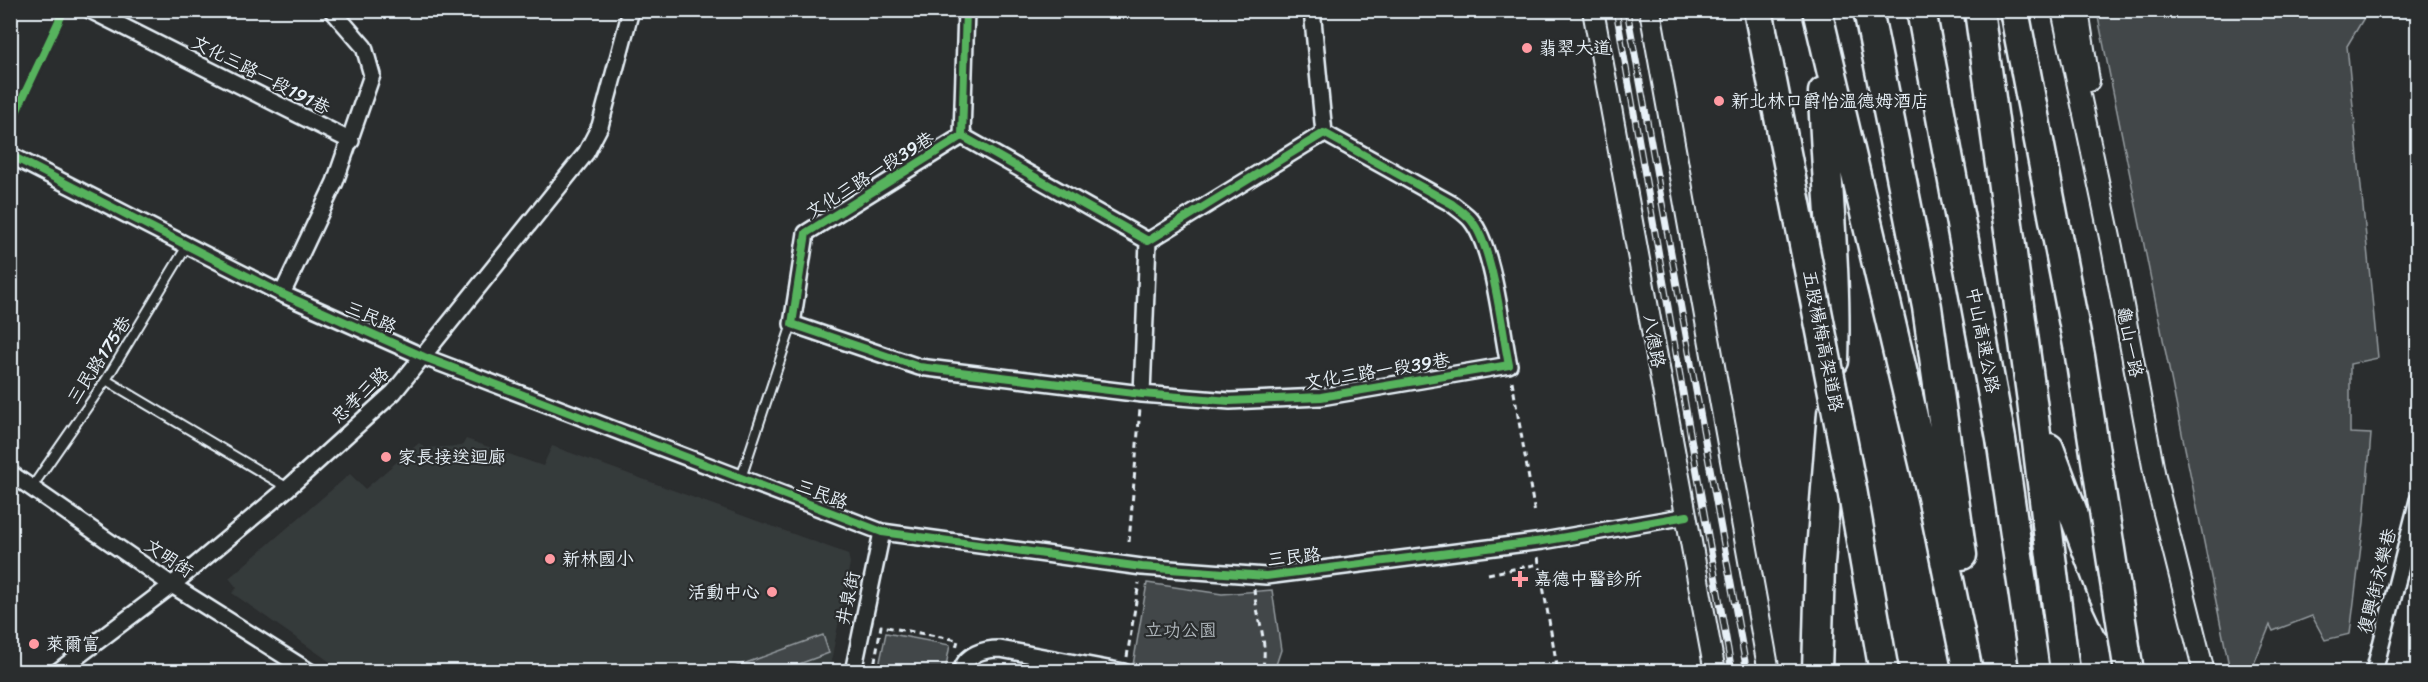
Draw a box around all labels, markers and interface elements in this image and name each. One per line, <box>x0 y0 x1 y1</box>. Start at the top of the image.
street label: 文化三路一段191巷 <box>186 26 336 124</box>
place label: 翡翠大道 <box>1539 32 1611 64</box>
marker: 翡翠大道 <box>1520 41 1534 55</box>
place label: 新北林口爵怡溫德姆酒店 <box>1731 85 1929 117</box>
marker: 新北林口爵怡溫德姆酒店 <box>1712 94 1726 108</box>
street label: 文化三路一段39巷 <box>799 122 941 228</box>
street label: 五股楊梅高架道路 <box>1794 267 1852 415</box>
street label: 中山高速公路 <box>1957 284 2009 396</box>
street label: 三民路 <box>340 291 402 343</box>
street label: 龜山一路 <box>2107 304 2153 380</box>
street label: 三民路175巷 <box>58 309 140 411</box>
street label: 八德路 <box>1634 312 1674 370</box>
street label: 文化三路一段39巷 <box>1302 344 1452 398</box>
street label: 忠孝三路 <box>323 358 397 432</box>
place label: 家長接送迴廊 <box>398 441 506 473</box>
marker: 家長接送迴廊 <box>379 450 393 464</box>
street label: 三民路 <box>791 469 853 519</box>
street label: 復興街永樂巷 <box>2348 525 2406 637</box>
street label: 文明街 <box>138 530 200 586</box>
street label: 三民路 <box>1265 538 1323 576</box>
place label: 新林國小 <box>562 543 634 575</box>
marker: 新林國小 <box>543 552 557 566</box>
place label: 嘉德中醫診所 <box>1534 563 1642 595</box>
street label: 井泉街 <box>827 568 869 628</box>
marker: 嘉德中醫診所 <box>1511 570 1529 588</box>
place label: 活動中心 <box>688 576 760 608</box>
marker: 活動中心 <box>765 585 779 599</box>
park label: 立功公園 <box>1145 614 1217 646</box>
place label: 萊爾富 <box>46 628 100 660</box>
marker: 萊爾富 <box>27 637 41 651</box>

